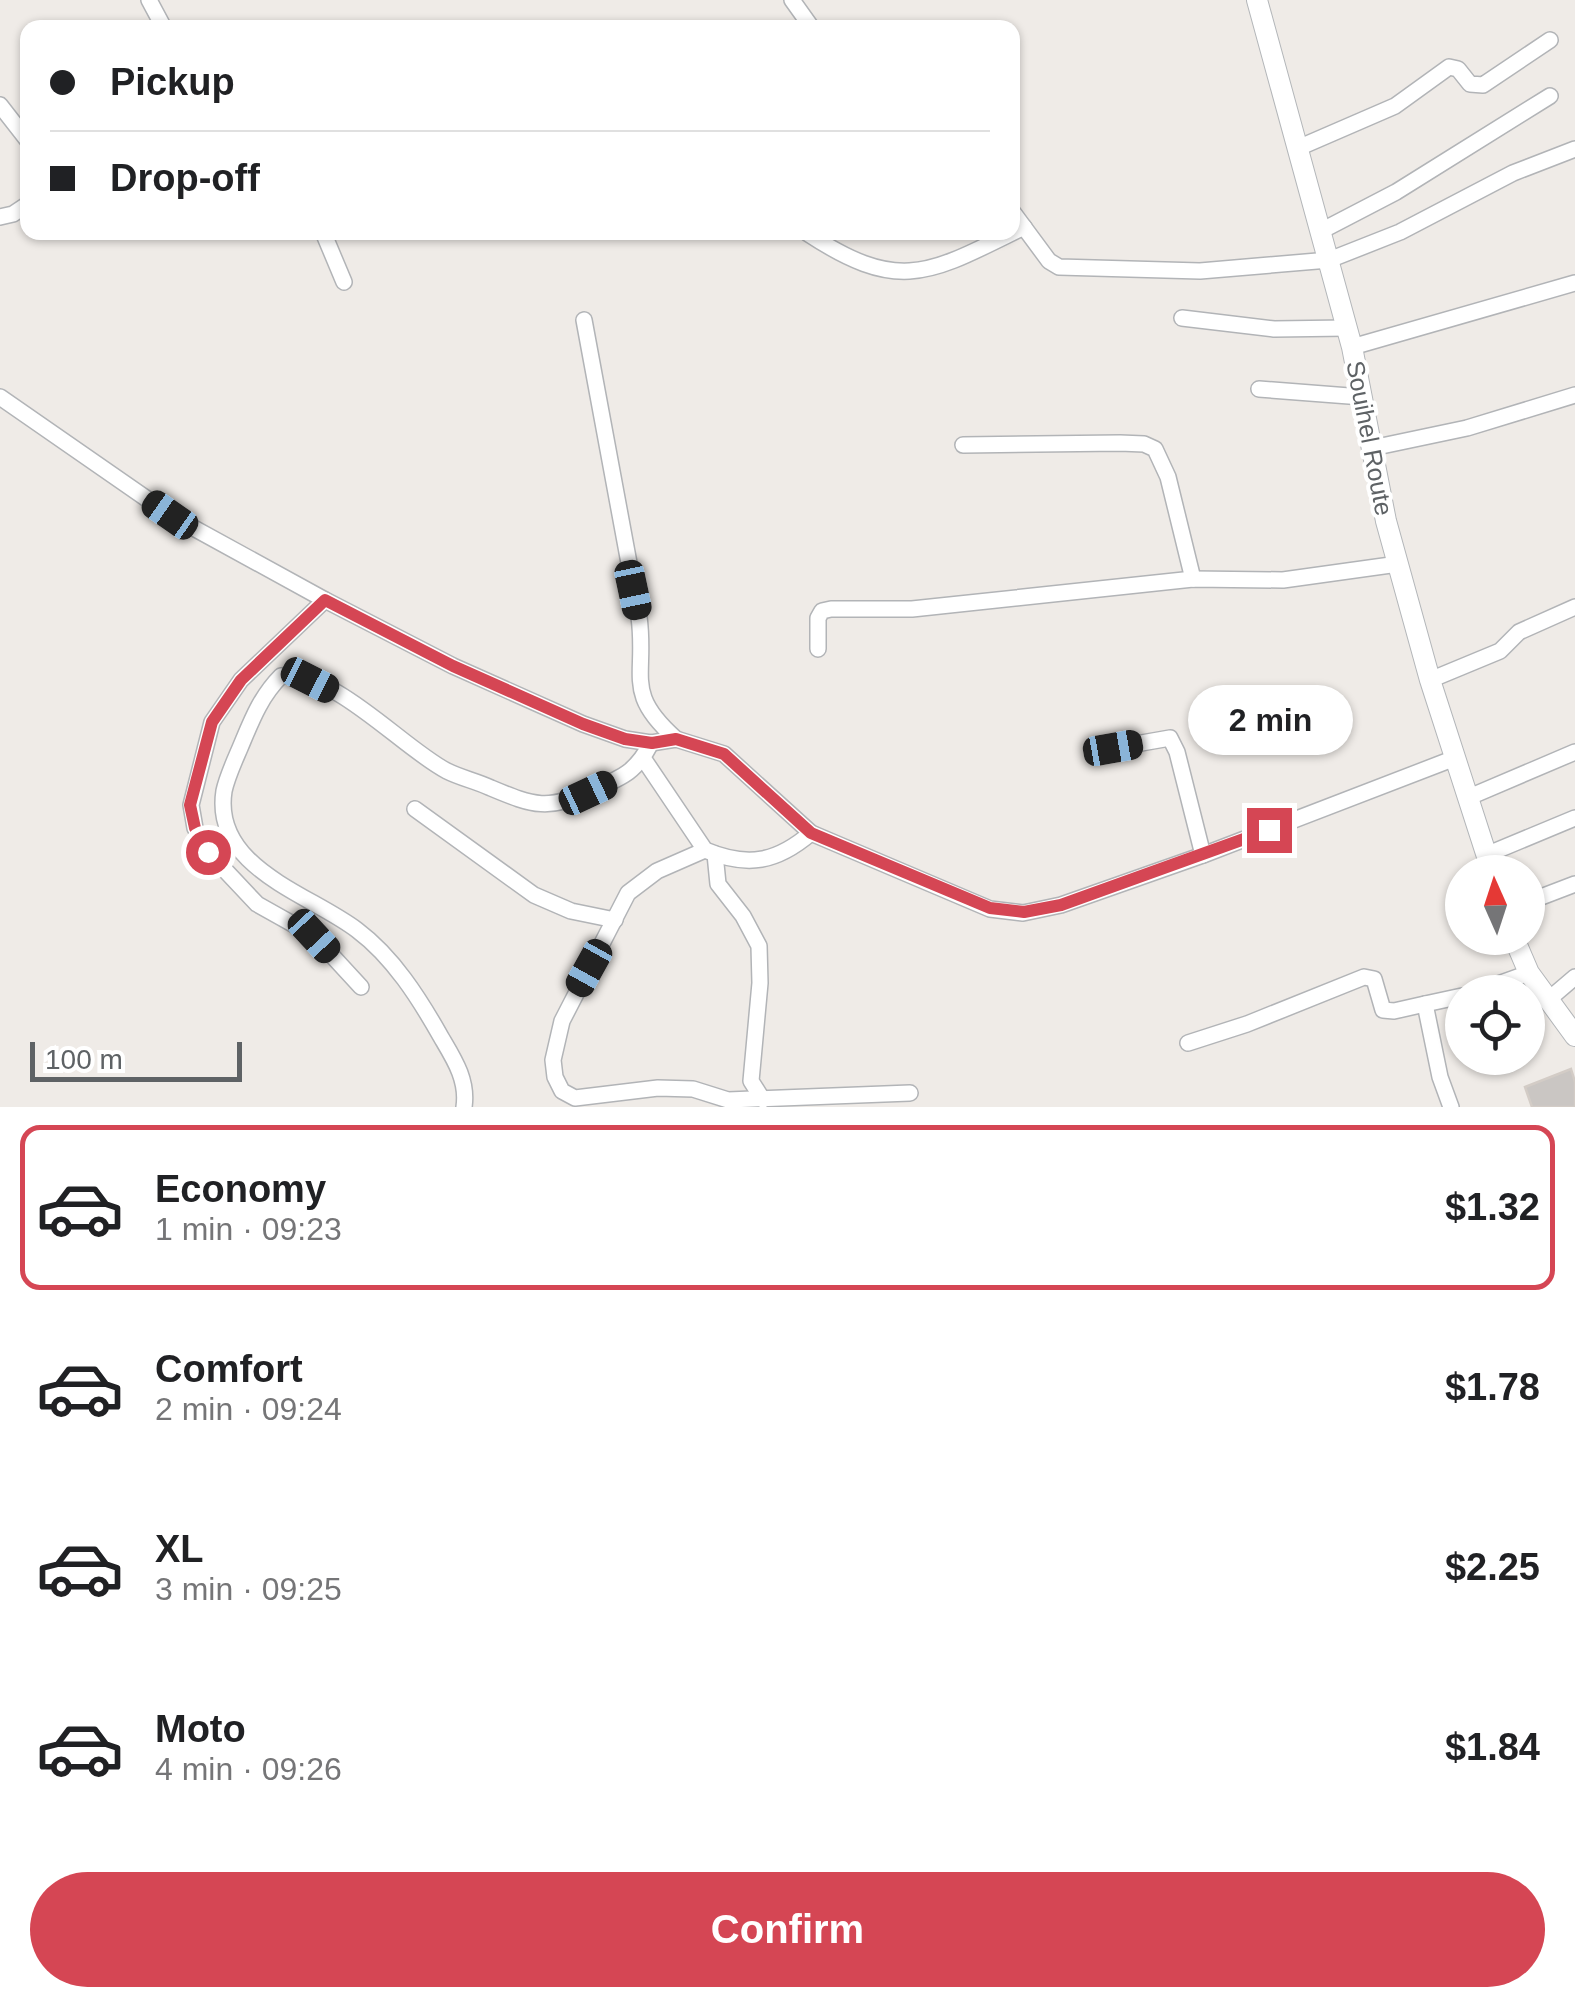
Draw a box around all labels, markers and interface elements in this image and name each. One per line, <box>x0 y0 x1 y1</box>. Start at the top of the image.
text: Pickup <box>110 61 235 103</box>
text: Drop-off <box>110 157 260 199</box>
street label: Souihel Route <box>1341 358 1399 518</box>
car <box>137 486 203 544</box>
car <box>612 558 654 622</box>
car <box>276 653 344 707</box>
callout: 2 min <box>1186 685 1352 755</box>
text: 2 min <box>1229 702 1312 738</box>
car <box>1081 728 1145 768</box>
car <box>554 767 622 819</box>
route end <box>1247 808 1292 853</box>
route start <box>186 830 231 875</box>
north arrow <box>1445 855 1545 955</box>
map controls <box>1445 855 1545 1075</box>
car <box>283 904 345 968</box>
car <box>561 934 617 1002</box>
button: locate <box>1445 975 1545 1075</box>
scale bar <box>30 1037 242 1082</box>
text: 100 m <box>45 1044 123 1075</box>
icon: car <box>35 1163 125 1253</box>
text: Economy <box>155 1168 326 1210</box>
text: $1.32 <box>1445 1186 1540 1228</box>
text: 1 min · 09:23 <box>155 1211 342 1247</box>
icon: car <box>35 1343 125 1433</box>
text: Comfort <box>155 1348 303 1390</box>
text: $1.78 <box>1445 1366 1540 1408</box>
text: 2 min · 09:24 <box>155 1391 342 1427</box>
icon: car <box>35 1523 125 1613</box>
text: XL <box>155 1528 204 1570</box>
text: $2.25 <box>1445 1546 1540 1588</box>
text: 3 min · 09:25 <box>155 1571 342 1607</box>
icon: car <box>35 1703 125 1793</box>
text: Moto <box>155 1708 246 1750</box>
text: $1.84 <box>1445 1726 1540 1768</box>
text: 4 min · 09:26 <box>155 1751 342 1787</box>
button: Confirm <box>30 1872 1545 1987</box>

